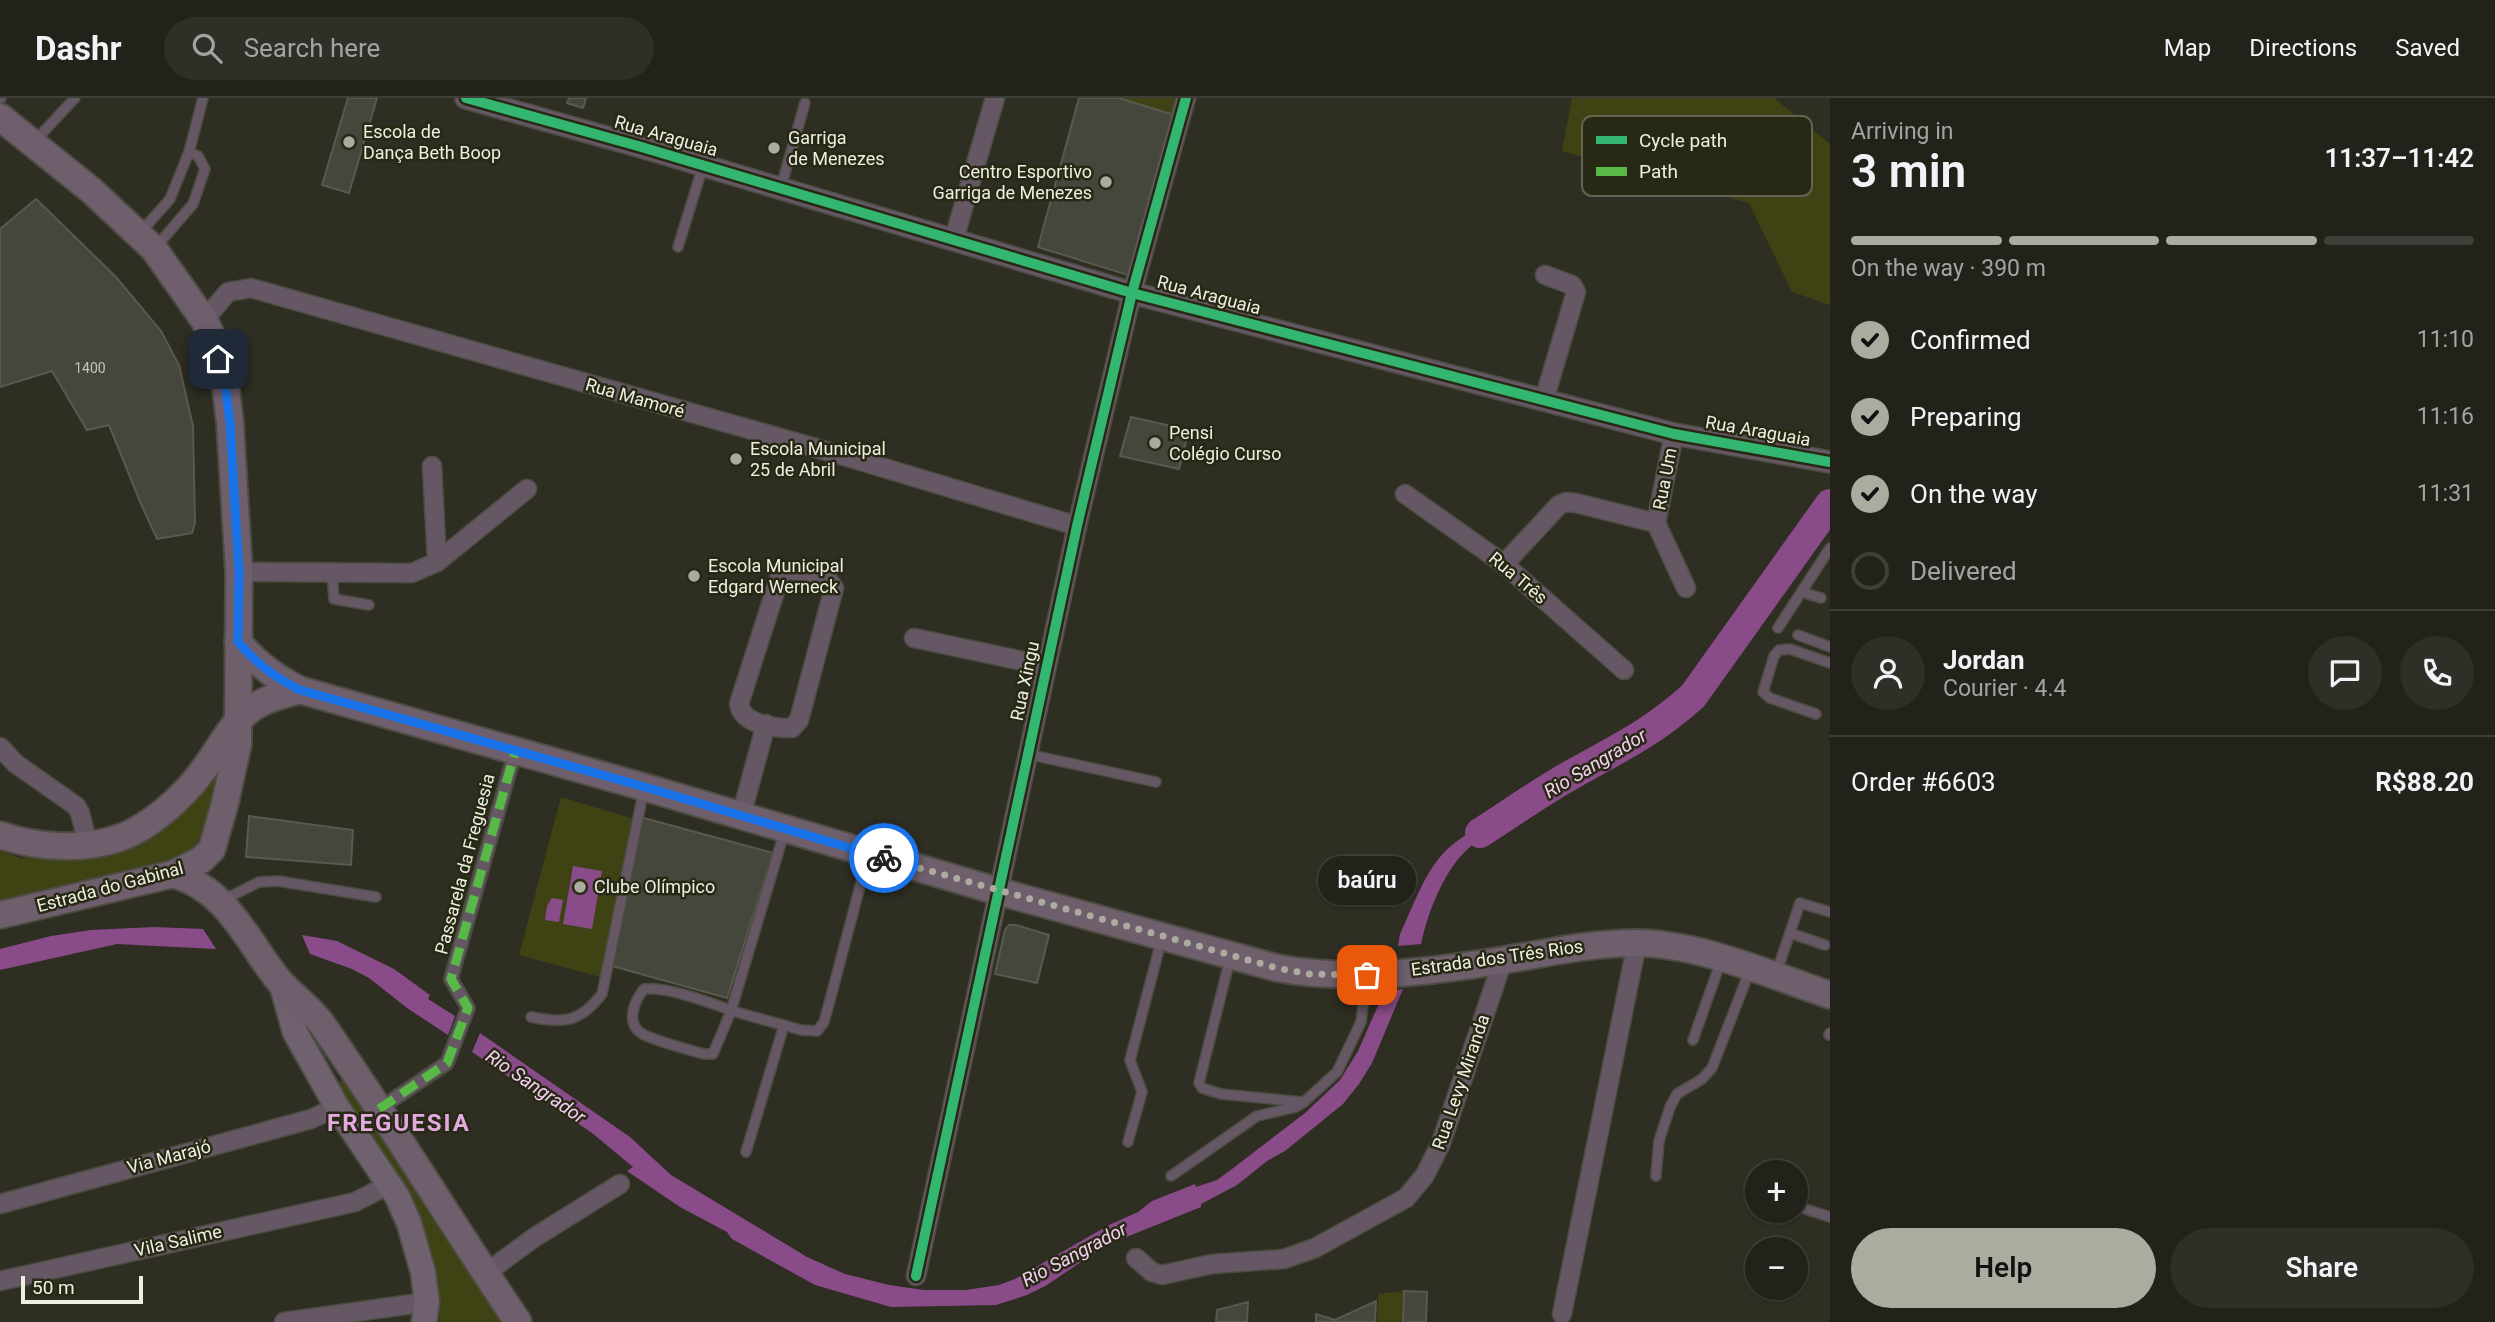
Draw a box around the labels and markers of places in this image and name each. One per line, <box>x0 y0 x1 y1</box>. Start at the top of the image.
place label: Escola de Dança Beth Boop <box>363 121 501 163</box>
place label: Garriga de Menezes <box>788 127 885 169</box>
marker: Escola de Dança Beth Boop <box>341 134 357 150</box>
marker: Garriga de Menezes <box>766 140 782 156</box>
place label: Centro Esportivo Garriga de Menezes <box>932 161 1092 203</box>
marker: Centro Esportivo Garriga de Menezes <box>1098 174 1114 190</box>
pin <box>188 329 248 389</box>
place label: Pensi Colégio Curso <box>1169 422 1281 464</box>
marker: Pensi Colégio Curso <box>1147 435 1163 451</box>
place label: Escola Municipal 25 de Abril <box>750 438 886 480</box>
marker: Escola Municipal 25 de Abril <box>728 451 744 467</box>
place label: Escola Municipal Edgard Werneck <box>708 555 844 597</box>
marker: Escola Municipal Edgard Werneck <box>686 568 702 584</box>
callout: baúru <box>1318 856 1416 905</box>
place label: Clube Olímpico <box>594 876 715 897</box>
marker: Clube Olímpico <box>572 879 588 895</box>
pin <box>1337 945 1397 1005</box>

